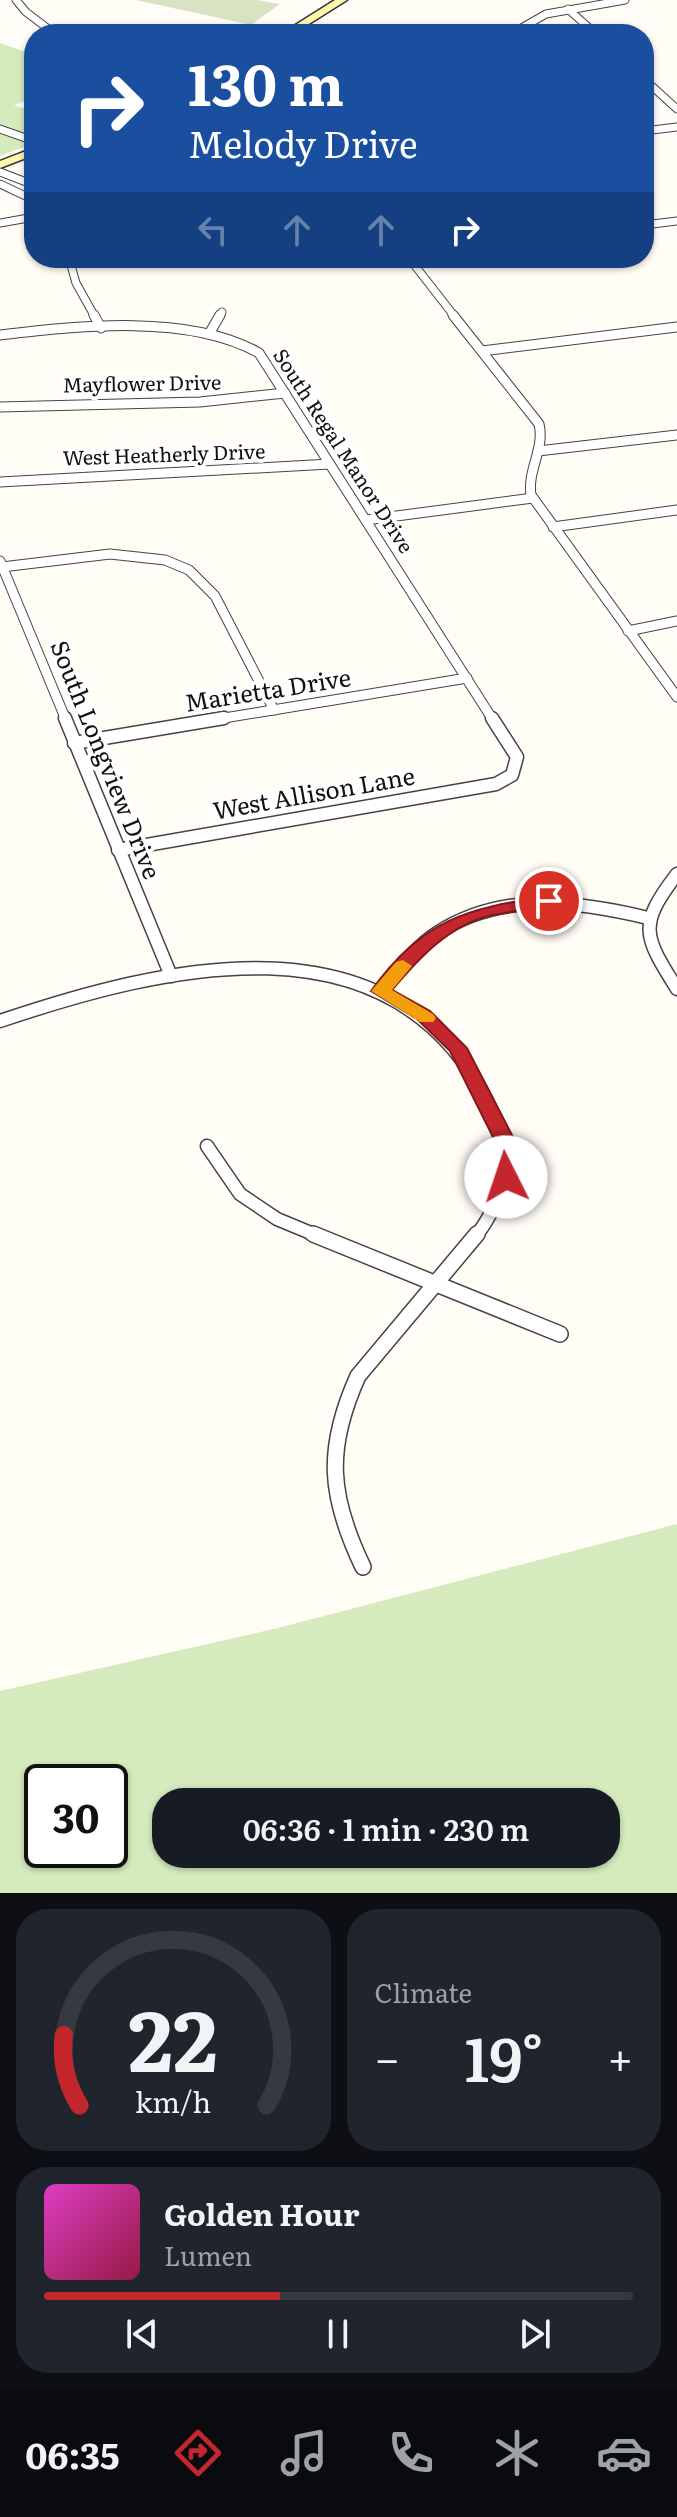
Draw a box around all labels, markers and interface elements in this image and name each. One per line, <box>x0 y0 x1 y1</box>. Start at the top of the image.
text: 130 m <box>188 40 344 123</box>
icon: right <box>56 56 160 160</box>
text: Melody Drive <box>188 116 418 169</box>
icon: left <box>191 208 235 252</box>
icon: ahead <box>275 208 319 252</box>
icon: ahead <box>359 208 403 252</box>
icon: right <box>443 208 487 252</box>
street label: South Regal Manor Drive <box>267 342 422 558</box>
street label: Mayflower Drive <box>62 366 221 398</box>
street label: West Heatherly Drive <box>62 434 266 472</box>
street label: South Longview Drive <box>43 635 171 884</box>
street label: Marietta Drive <box>182 658 353 719</box>
street label: West Allison Lane <box>210 757 417 827</box>
pin <box>515 867 583 935</box>
icon: arrive <box>527 879 571 923</box>
position arrow <box>464 1135 548 1219</box>
speed limit sign: 30 <box>24 1764 128 1868</box>
text: 06:36 · 1 min · 230 m <box>243 1806 529 1850</box>
text: Climate <box>375 1972 472 2011</box>
text: 22 <box>129 1974 218 2098</box>
text: 19° <box>465 2011 543 2100</box>
text: − <box>375 2023 400 2089</box>
text: + <box>607 2023 633 2089</box>
text: km/h <box>135 2079 211 2122</box>
text: Golden Hour <box>164 2191 359 2235</box>
text: Lumen <box>164 2235 252 2274</box>
icon: previous <box>120 2312 164 2356</box>
icon: pause <box>316 2312 360 2356</box>
icon: next <box>513 2312 557 2356</box>
icon: directions <box>170 2425 226 2481</box>
icon: music <box>276 2425 332 2481</box>
icon: phone <box>383 2425 439 2481</box>
icon: climate <box>489 2425 545 2481</box>
icon: car <box>596 2425 652 2481</box>
text: 06:35 <box>25 2427 120 2480</box>

